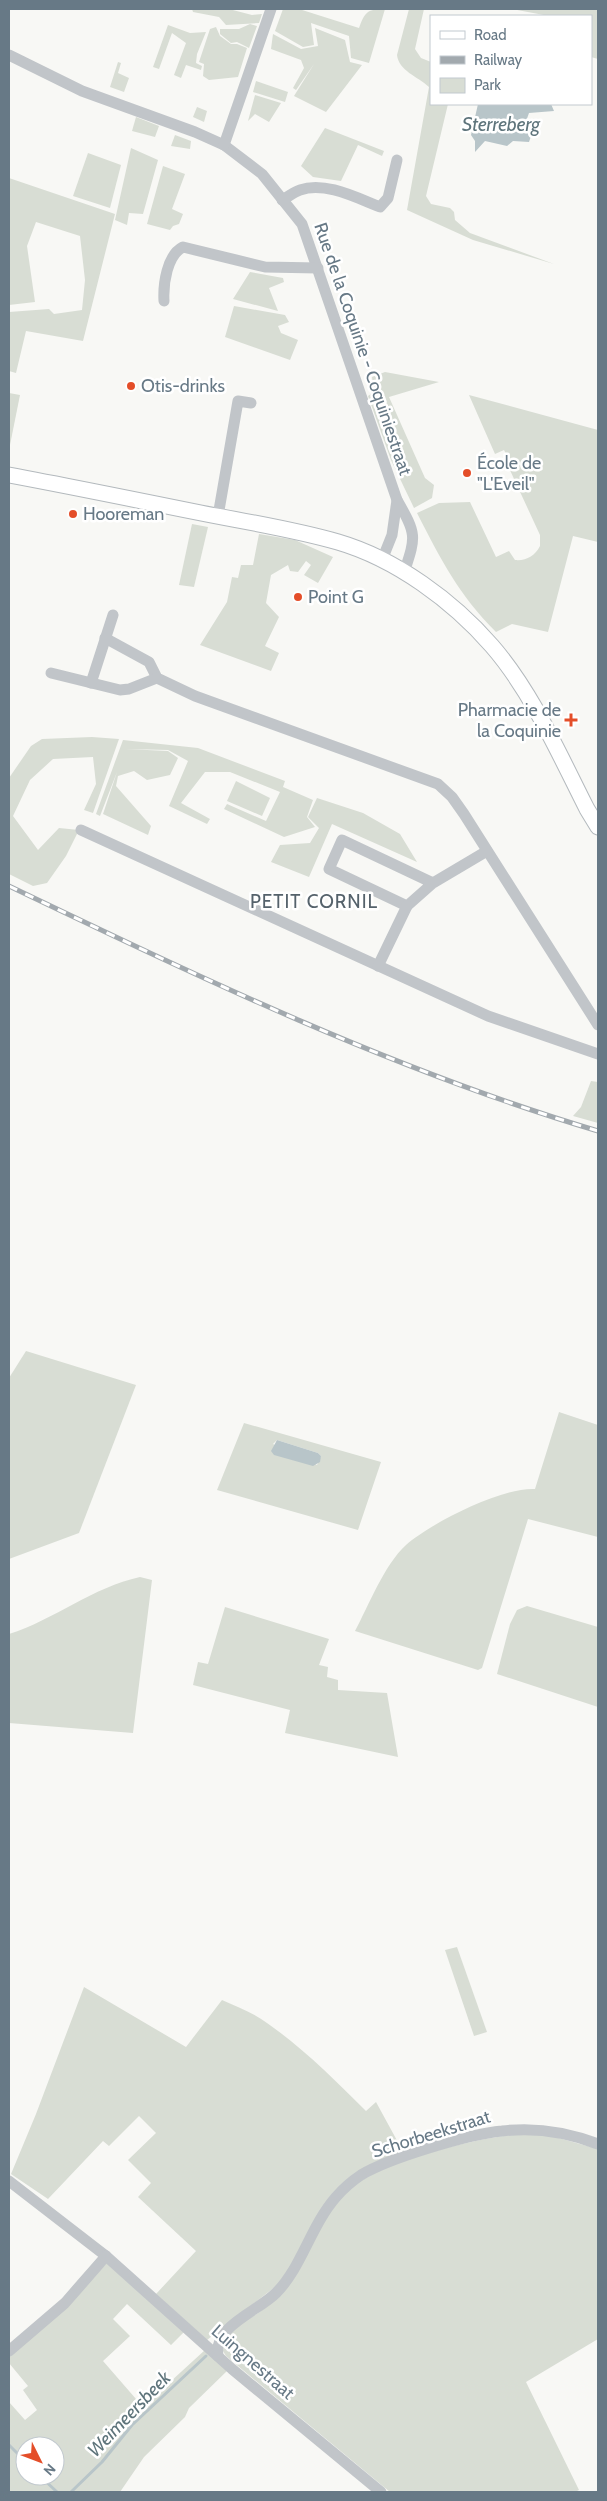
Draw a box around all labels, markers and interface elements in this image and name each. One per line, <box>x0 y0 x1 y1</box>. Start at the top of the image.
legend <box>430 15 592 105</box>
text: Road <box>474 26 507 44</box>
text: Railway <box>474 51 523 69</box>
text: Park <box>474 76 501 94</box>
water label: Sterreberg <box>462 113 541 136</box>
street label: Rue de la Coquinie - Coquiniestraat <box>309 220 417 478</box>
place label: Otis-drinks <box>141 375 225 397</box>
marker: Otis-drinks <box>125 380 137 392</box>
place label: École de "L'Eveil" <box>477 452 541 495</box>
marker: École de "L'Eveil" <box>461 467 473 479</box>
place label: Hooreman <box>83 503 164 525</box>
marker: Hooreman <box>67 508 79 520</box>
place label: Point G <box>308 586 364 608</box>
marker: Point G <box>292 591 304 603</box>
place label: Pharmacie de la Coquinie <box>458 699 561 742</box>
marker: Pharmacie de la Coquinie <box>565 714 577 726</box>
district label: PETIT CORNIL <box>250 890 378 913</box>
street label: Schorbeekstraat <box>369 2106 493 2162</box>
street label: Luingnestraat <box>207 2320 299 2404</box>
water label: Weimeersbeek <box>82 2366 176 2462</box>
north arrow <box>15 2436 65 2486</box>
text: N <box>40 2460 60 2479</box>

